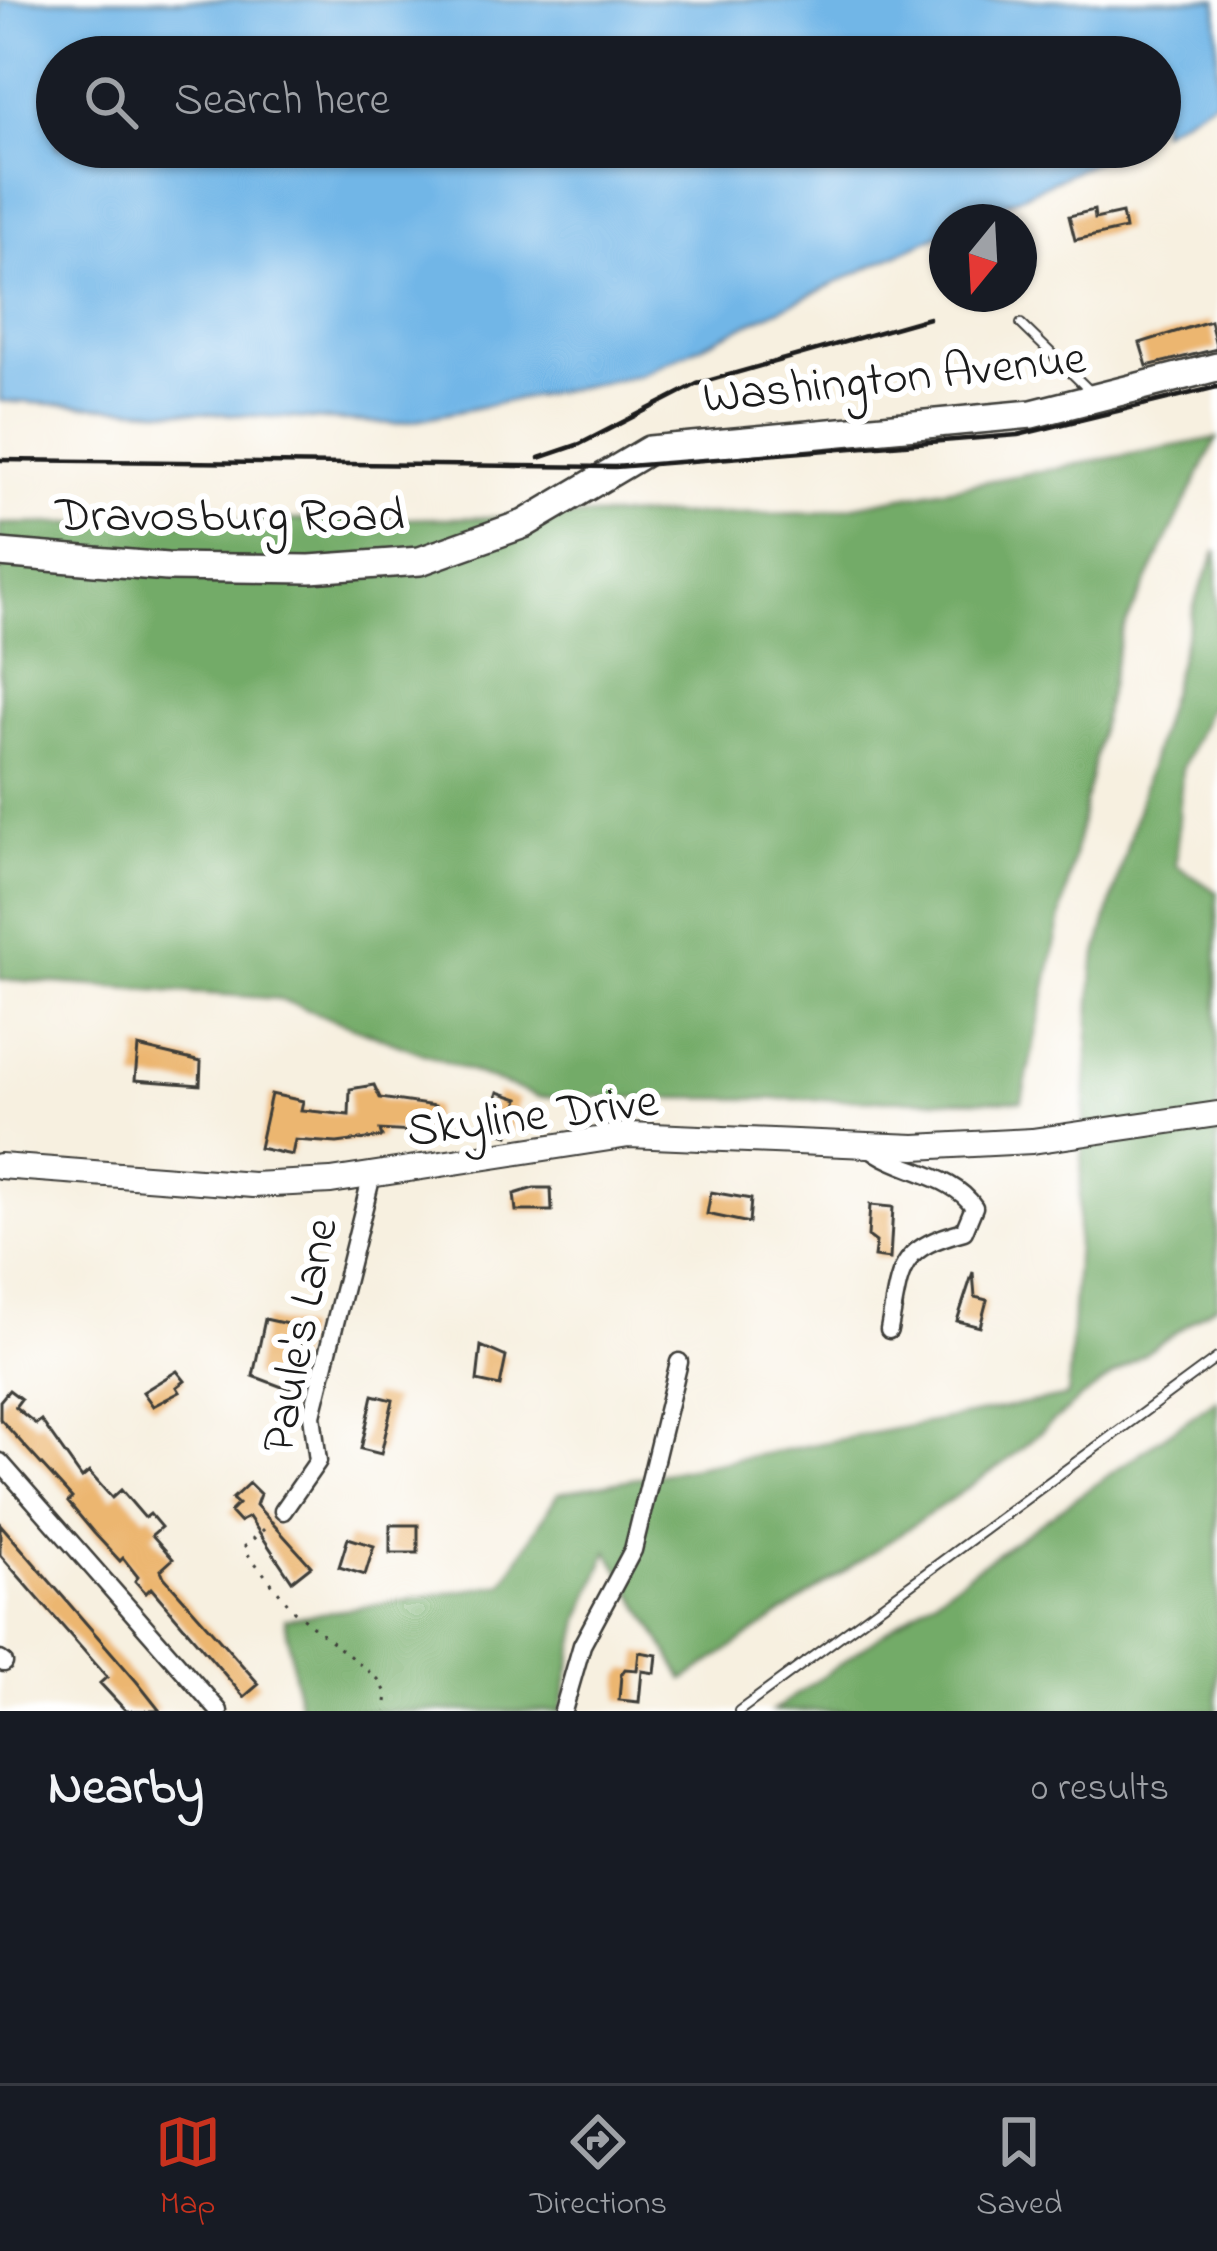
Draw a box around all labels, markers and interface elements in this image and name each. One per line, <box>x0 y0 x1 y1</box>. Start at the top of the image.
search box <box>36 36 1181 168</box>
icon: search <box>78 69 144 135</box>
text: Search here <box>174 69 390 135</box>
north arrow <box>929 204 1037 312</box>
street label: Washington Avenue <box>700 325 1090 436</box>
street label: Dravosburg Road <box>54 483 405 554</box>
street label: Skyline Drive <box>403 1068 663 1168</box>
street label: Paule's Lane <box>245 1212 359 1459</box>
text: Nearby <box>48 1752 204 1827</box>
text: 0 results <box>1031 1761 1169 1818</box>
tab: Map <box>155 2109 221 2229</box>
tab: Directions <box>530 2109 667 2229</box>
tab: Saved <box>976 2109 1062 2229</box>

